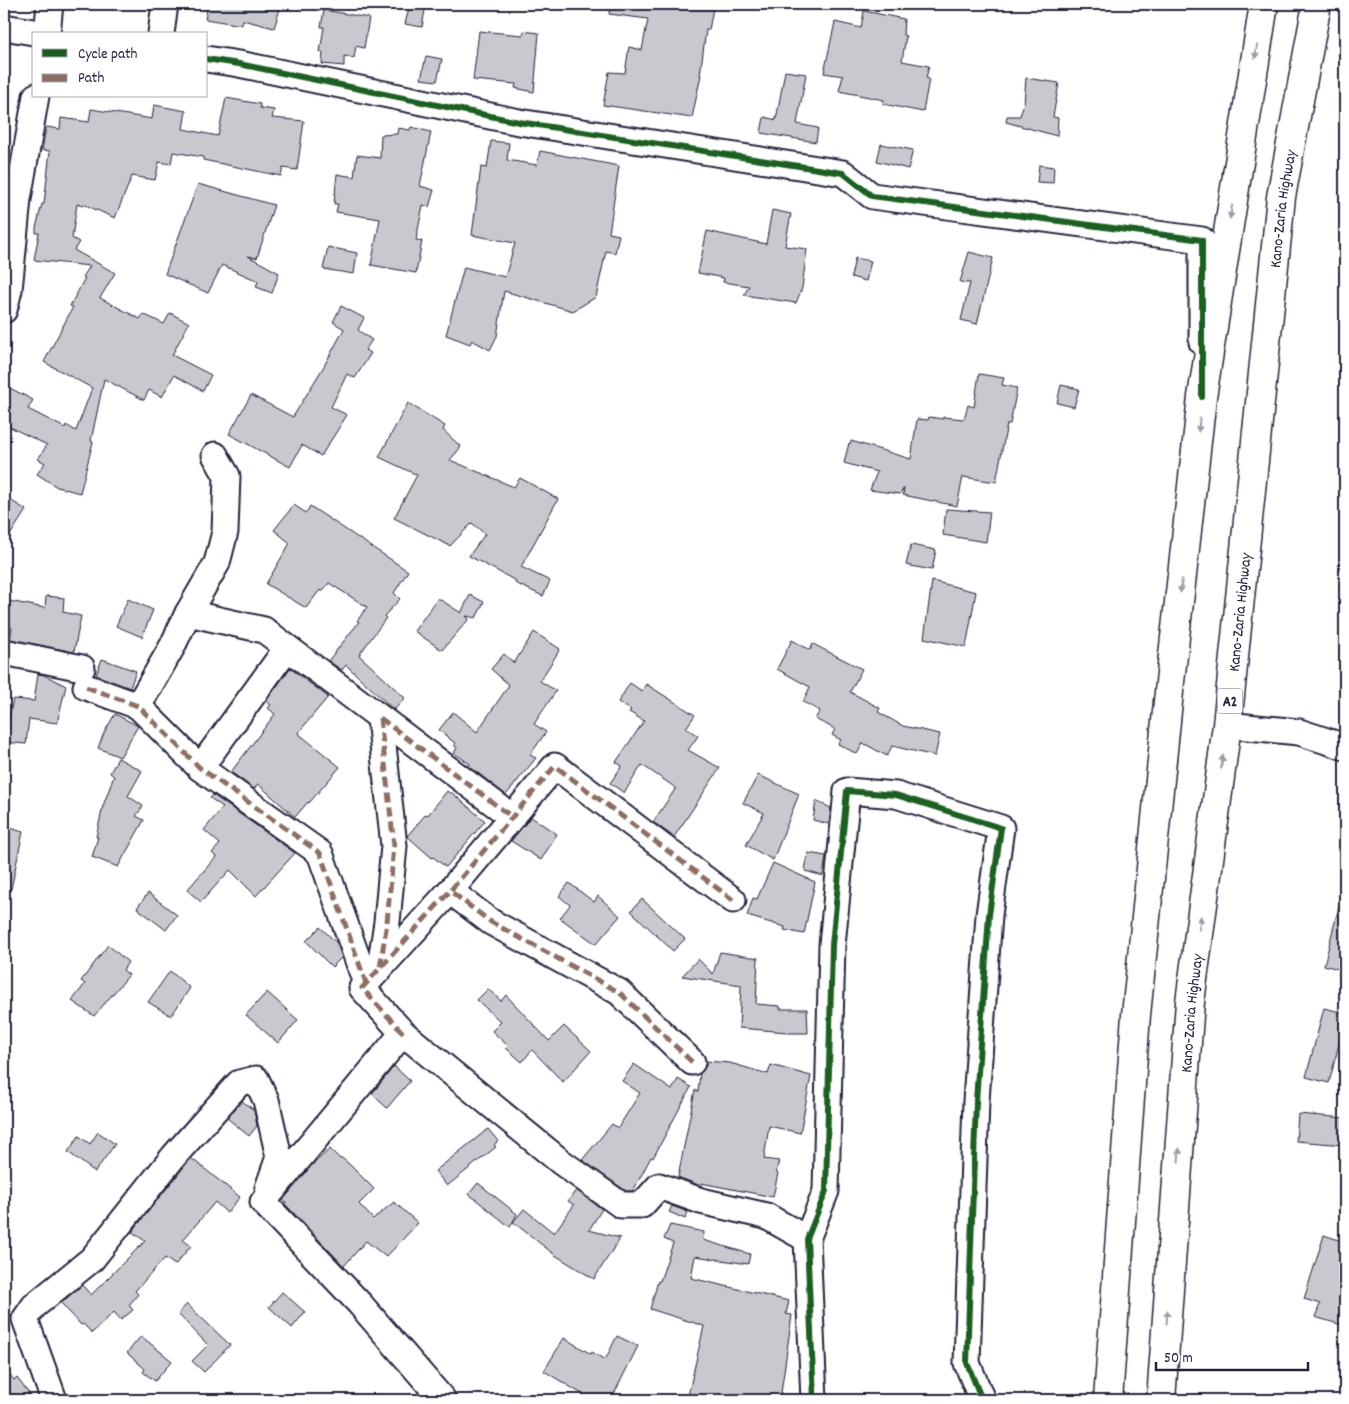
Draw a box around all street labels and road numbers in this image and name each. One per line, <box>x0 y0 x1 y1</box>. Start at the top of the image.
street label: Kano-Zaria Highway <box>1265 147 1304 269</box>
street label: Kano-Zaria Highway <box>1224 551 1259 673</box>
road number: A2 <box>1218 688 1242 714</box>
street label: Kano-Zaria Highway <box>1176 952 1210 1074</box>

